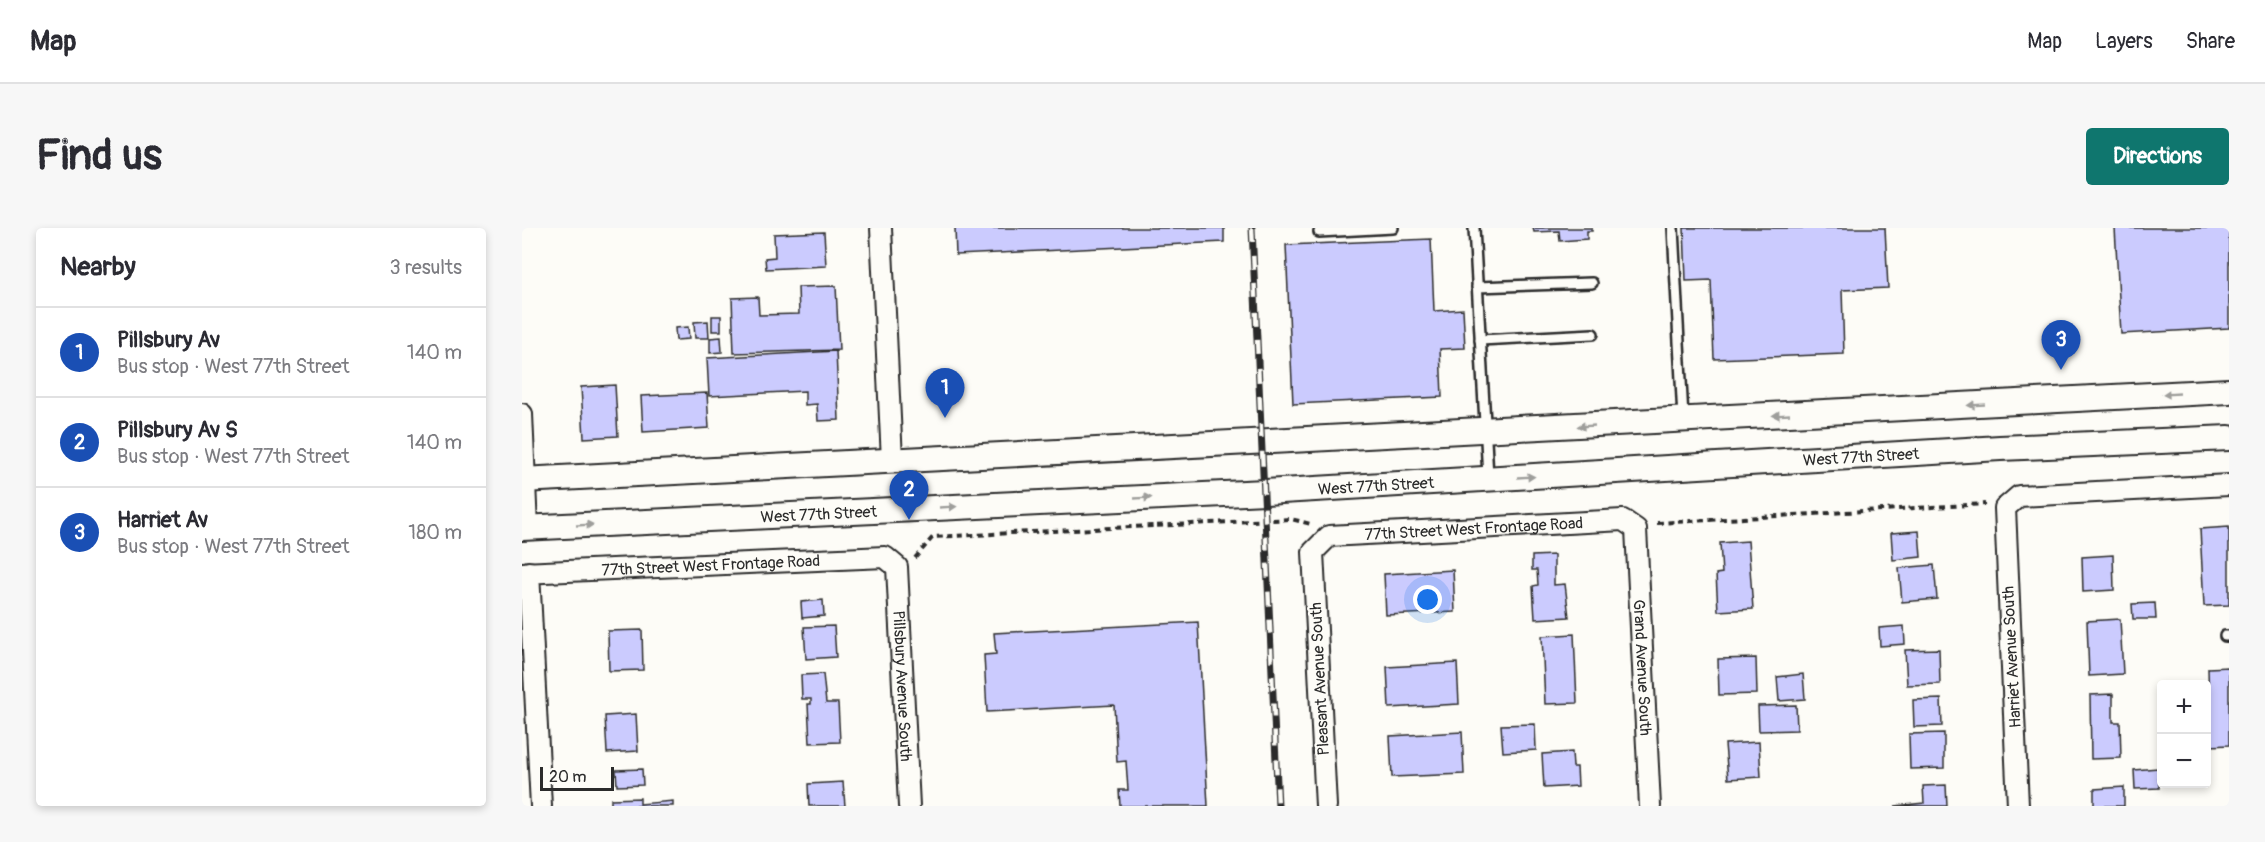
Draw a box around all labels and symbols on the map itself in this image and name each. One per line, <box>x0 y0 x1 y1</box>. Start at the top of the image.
pin: 3 <box>2042 320 2080 370</box>
pin: 1 <box>926 368 964 418</box>
one-way arrow <box>2161 389 2180 398</box>
one-way arrow <box>1966 400 1985 409</box>
one-way arrow <box>1772 410 1791 420</box>
one-way arrow <box>1577 421 1596 430</box>
street label: West 77th Street <box>1802 444 1920 471</box>
pin: 2 <box>890 470 928 520</box>
one-way arrow <box>1516 472 1535 481</box>
street label: West 77th Street <box>1317 473 1435 500</box>
one-way arrow <box>1133 493 1152 502</box>
street label: West 77th Street <box>760 502 878 527</box>
one-way arrow <box>938 503 957 512</box>
street label: 77th Street West Frontage Road <box>1364 513 1584 545</box>
one-way arrow <box>576 520 595 529</box>
street label: 77th Street West Frontage Road <box>601 551 821 580</box>
your location <box>1413 585 1442 614</box>
street label: Harriet Avenue South <box>1998 585 2026 728</box>
street label: Grand Avenue South <box>1629 599 1655 736</box>
street label: Pleasant Avenue South <box>1306 602 1334 756</box>
street label: Pillsbury Avenue South <box>888 610 916 762</box>
scale bar <box>540 764 614 792</box>

